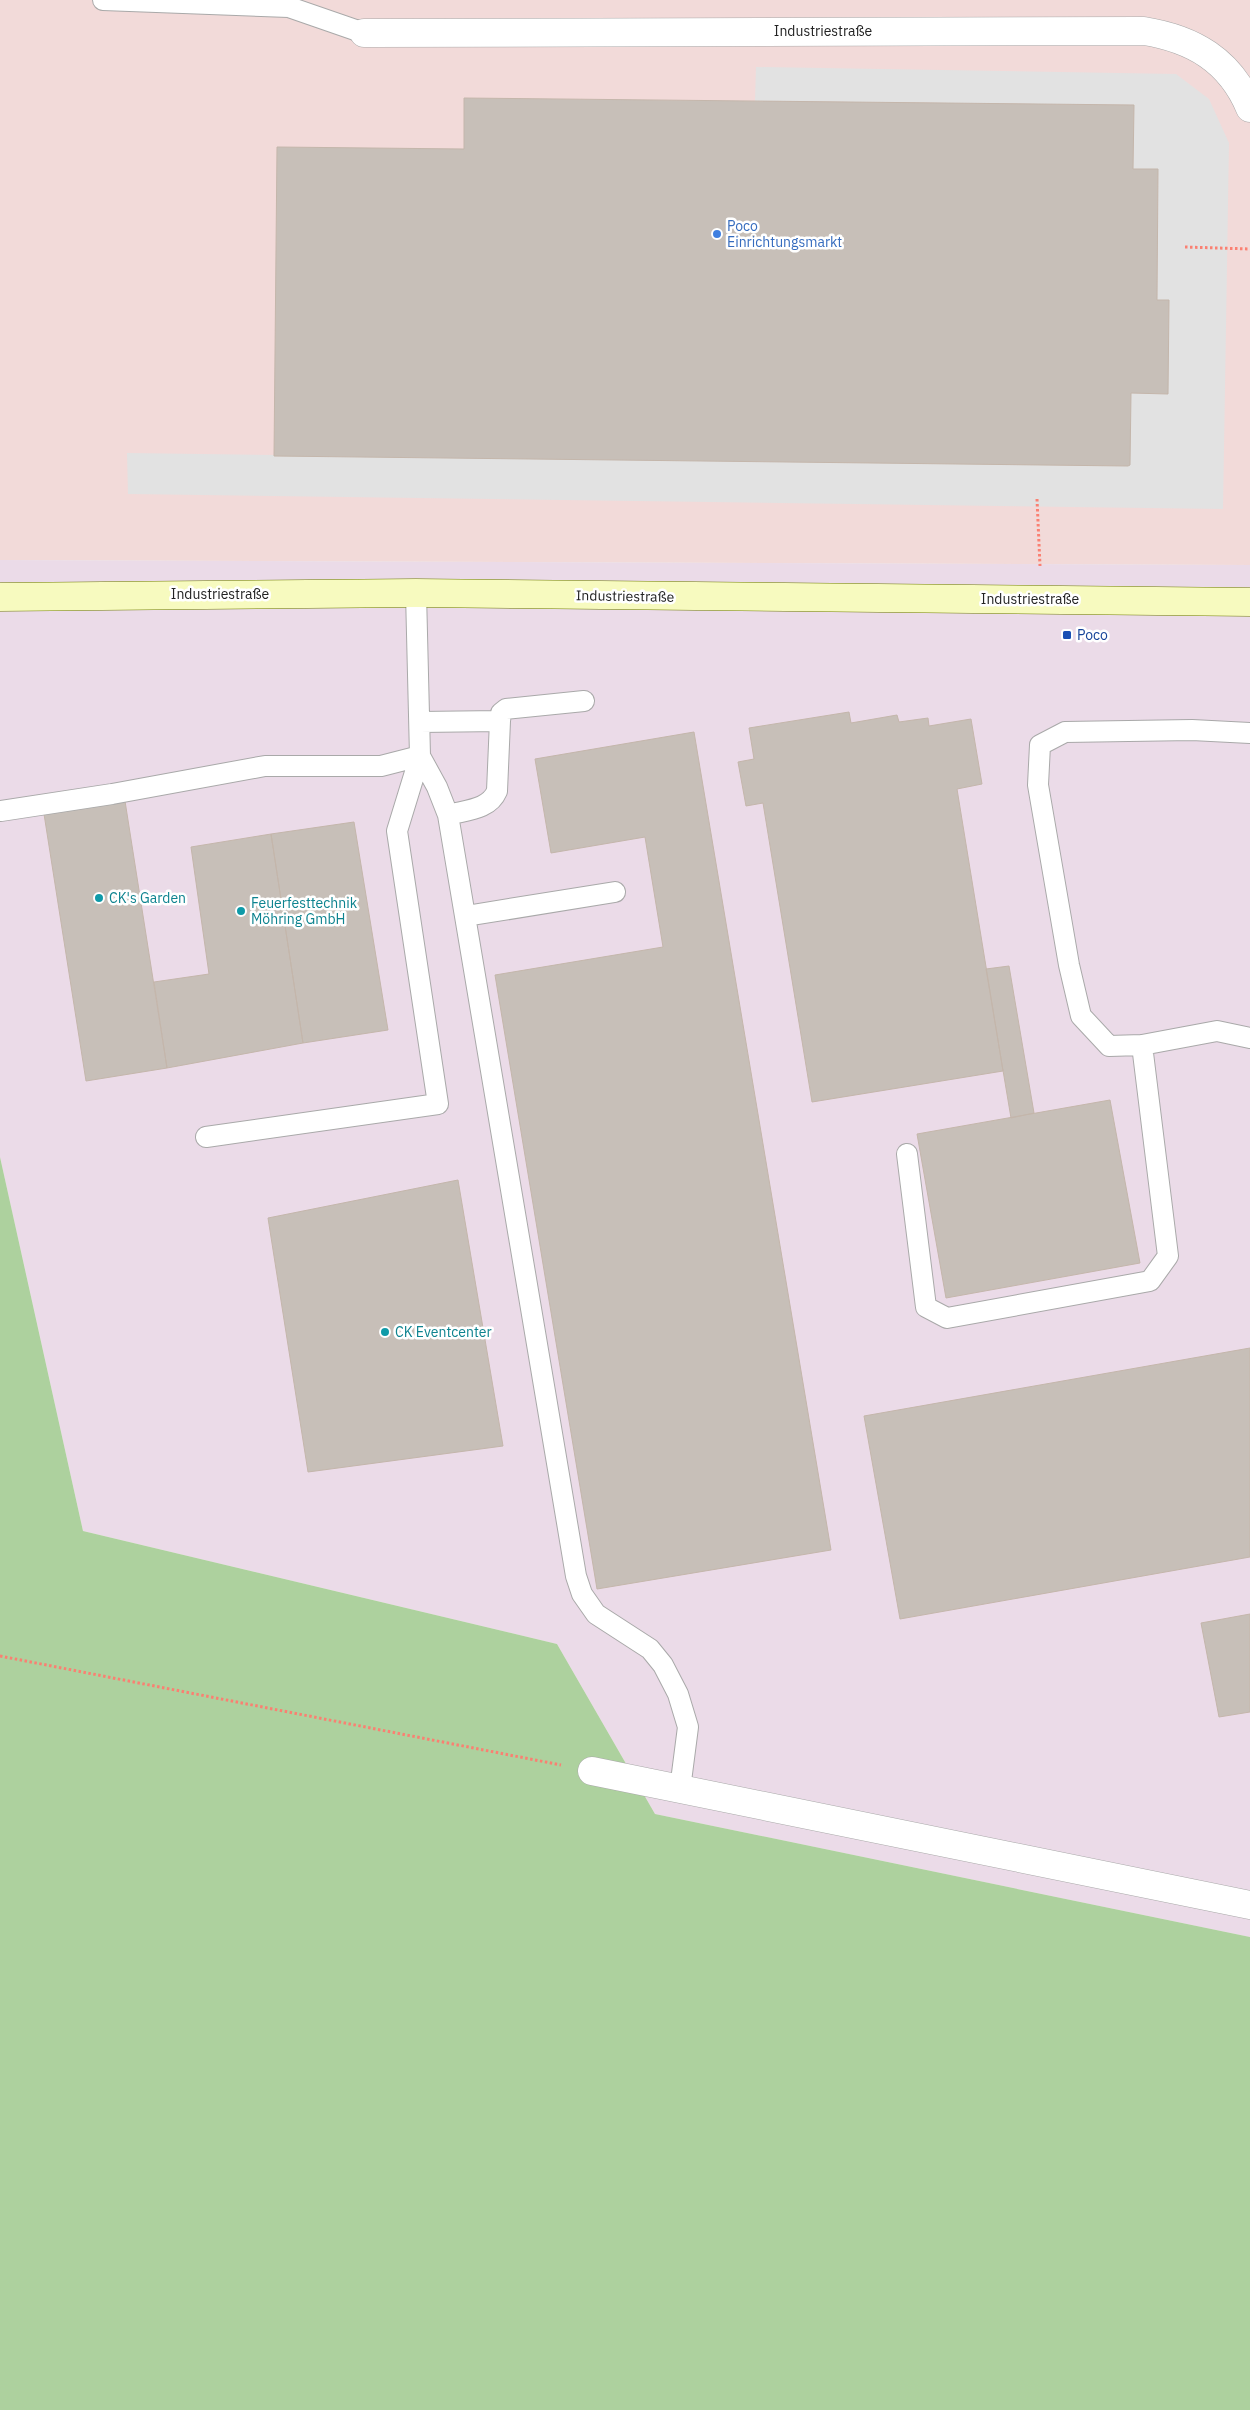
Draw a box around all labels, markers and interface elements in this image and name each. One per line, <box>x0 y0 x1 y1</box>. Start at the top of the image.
street label: Industriestraße <box>774 22 873 40</box>
place label: Poco Einrichtungsmarkt <box>727 217 842 251</box>
marker: Poco Einrichtungsmarkt <box>711 228 723 240</box>
street label: Industriestraße <box>171 585 270 603</box>
street label: Industriestraße <box>576 586 675 606</box>
street label: Industriestraße <box>981 590 1080 608</box>
place label: Poco <box>1077 626 1108 644</box>
marker: Poco <box>1061 629 1073 641</box>
place label: CK's Garden <box>109 889 186 907</box>
marker: CK's Garden <box>93 892 105 904</box>
place label: Feuerfesttechnik Möhring GmbH <box>251 894 358 928</box>
marker: Feuerfesttechnik Möhring GmbH <box>235 905 247 917</box>
place label: CK Eventcenter <box>395 1323 492 1341</box>
marker: CK Eventcenter <box>379 1326 391 1338</box>

